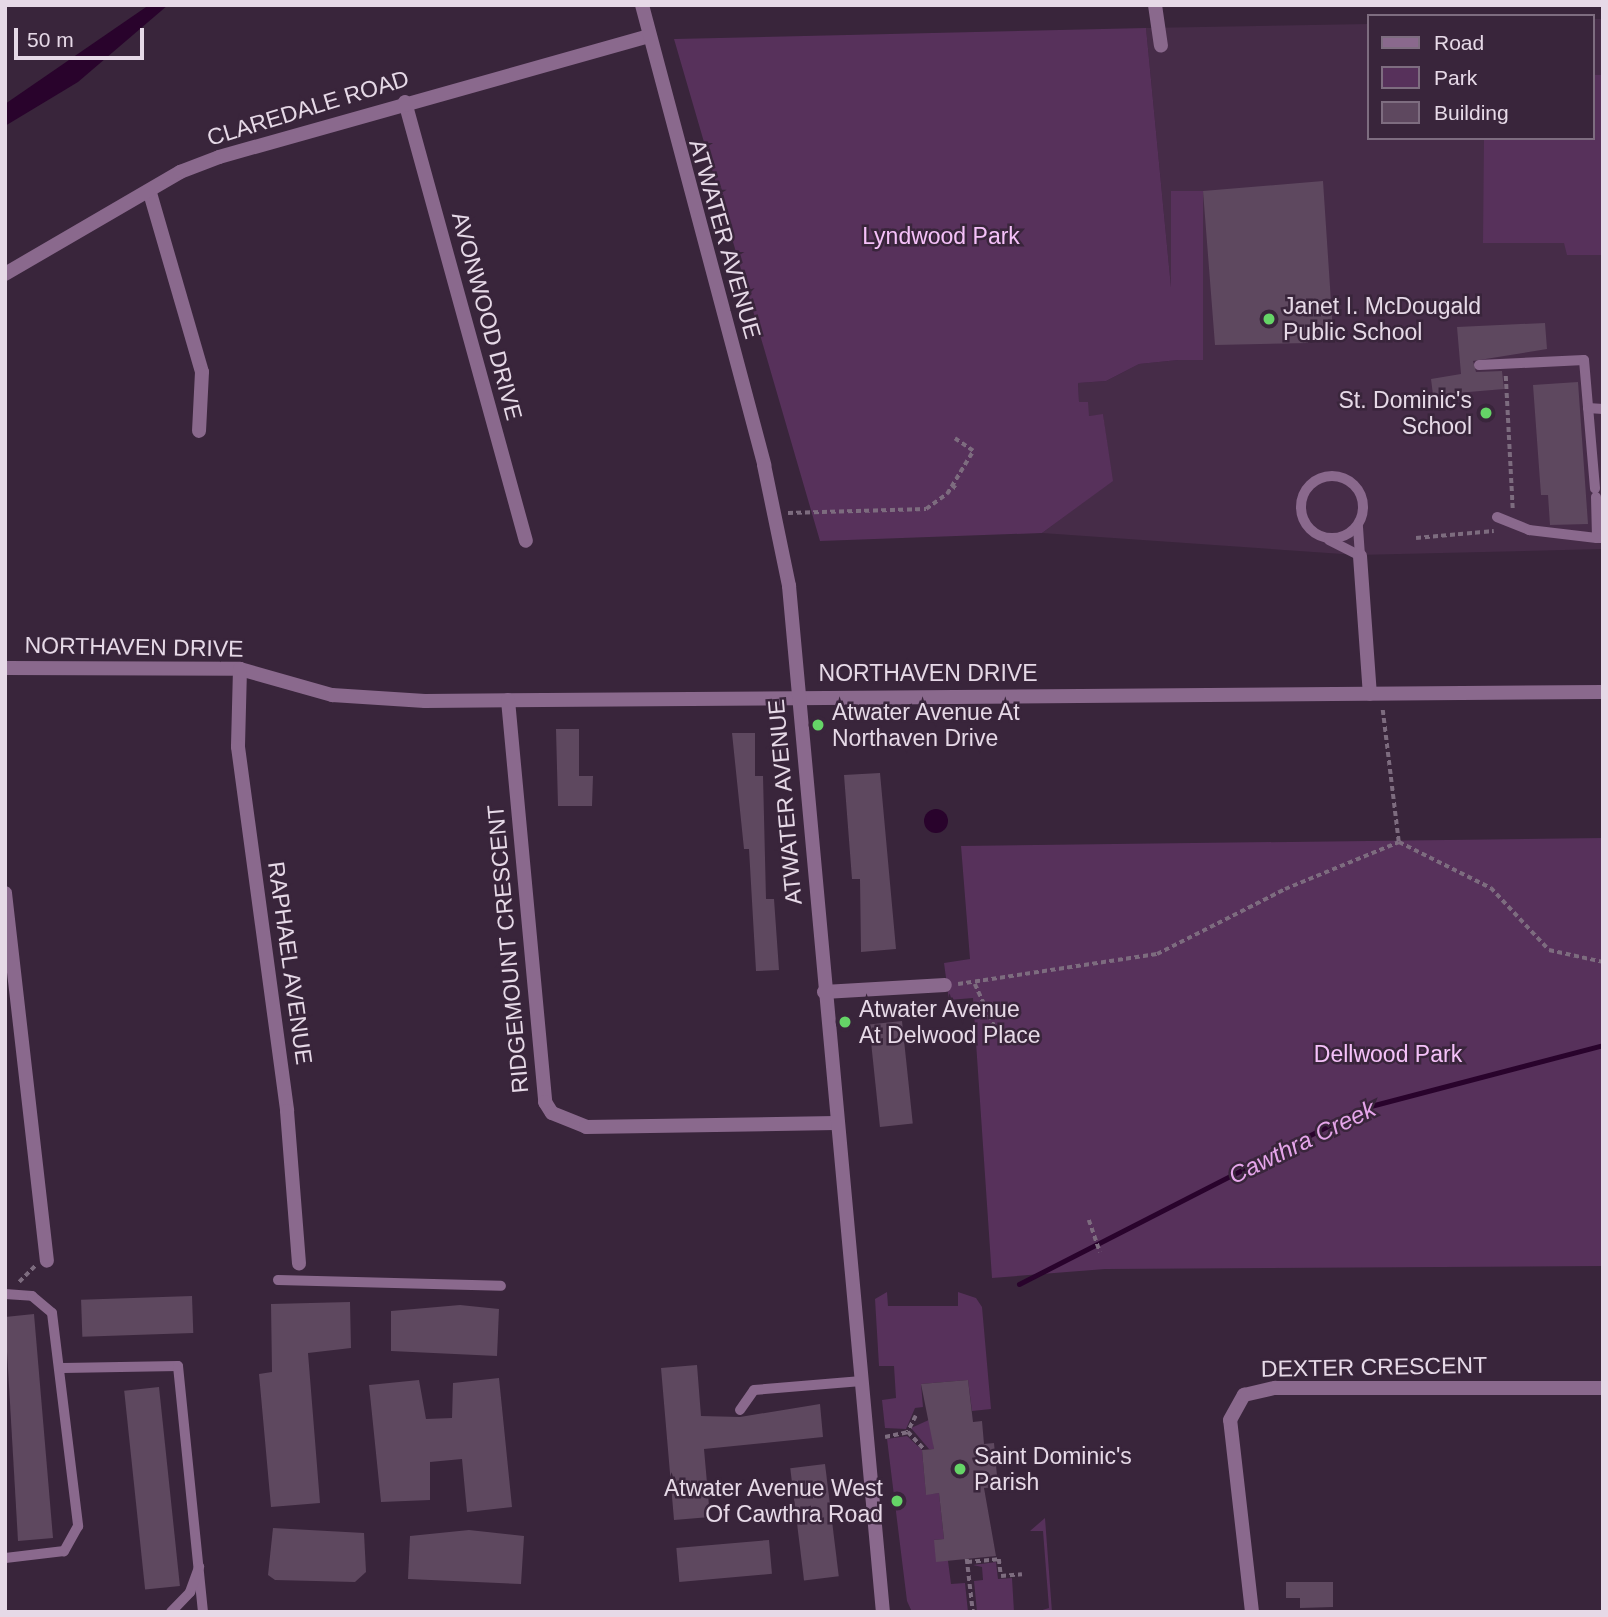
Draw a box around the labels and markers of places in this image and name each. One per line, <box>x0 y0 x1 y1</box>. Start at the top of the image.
place label: Janet I. McDougald Public School <box>1283 292 1481 346</box>
marker: Janet I. McDougald Public School <box>1261 311 1277 327</box>
place label: St. Dominic's School <box>1339 386 1472 440</box>
marker: St. Dominic's School <box>1478 405 1494 421</box>
place label: Atwater Avenue At Northaven Drive <box>832 698 1022 752</box>
marker: Atwater Avenue At Northaven Drive <box>810 717 826 733</box>
place label: Atwater Avenue At Delwood Place <box>859 995 1041 1049</box>
marker: Atwater Avenue At Delwood Place <box>837 1014 853 1030</box>
place label: Saint Dominic's Parish <box>974 1442 1132 1496</box>
marker: Saint Dominic's Parish <box>952 1461 968 1477</box>
place label: Atwater Avenue West Of Cawthra Road <box>663 1474 883 1528</box>
marker: Atwater Avenue West Of Cawthra Road <box>889 1493 905 1509</box>

